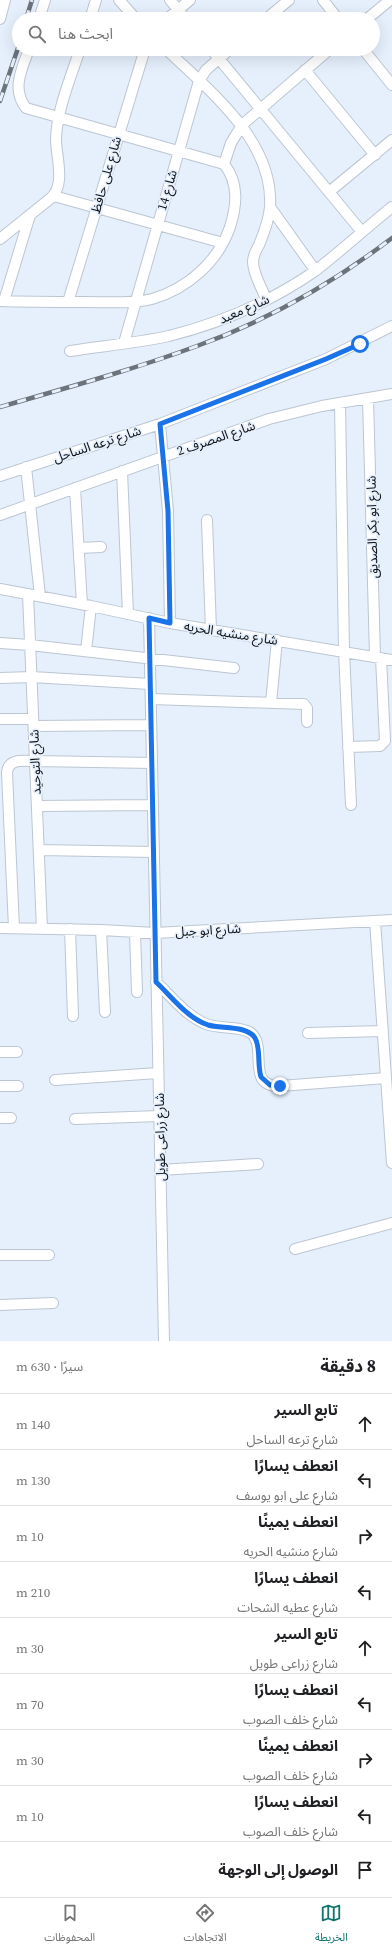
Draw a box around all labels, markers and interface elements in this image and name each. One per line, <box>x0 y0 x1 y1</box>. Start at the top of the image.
search box <box>12 12 380 56</box>
icon: search <box>26 23 48 45</box>
text: ابحث هنا <box>58 23 113 44</box>
street label: شارع على حافظ <box>87 134 127 216</box>
street label: شارع 14 <box>153 168 183 213</box>
street label: شارع معبد <box>216 290 273 329</box>
route start <box>351 335 369 353</box>
street label: شارع المصرف 2 <box>175 417 258 461</box>
street label: شارع ترعه الساحل <box>51 422 144 468</box>
street label: شارع ابو بكر الصديق <box>363 476 383 578</box>
street label: شارع منشيه الحريه <box>183 617 279 651</box>
street label: شارع التوحيد <box>25 729 47 795</box>
street label: شارع ابو جبل <box>175 920 241 942</box>
route end <box>271 1077 289 1095</box>
street label: شارع زراعى طويل <box>151 1093 171 1181</box>
text: 8 دقيقة <box>320 1354 376 1378</box>
text: سيرًا · 630 m <box>16 1358 83 1375</box>
text: تابع السير <box>275 1399 338 1420</box>
icon: ahead <box>354 1413 376 1435</box>
text: 140 m <box>16 1416 50 1433</box>
text: شارع ترعه الساحل <box>247 1431 338 1448</box>
text: انعطف يسارًا <box>254 1455 338 1476</box>
icon: left <box>354 1469 376 1491</box>
text: 130 m <box>16 1472 50 1489</box>
text: شارع على ابو يوسف <box>236 1487 338 1504</box>
text: انعطف يمينًا <box>258 1511 338 1532</box>
icon: right <box>354 1525 376 1547</box>
text: 10 m <box>16 1528 44 1545</box>
text: شارع منشيه الحريه <box>243 1543 338 1560</box>
text: انعطف يسارًا <box>254 1567 338 1588</box>
icon: left <box>354 1581 376 1603</box>
text: 210 m <box>16 1584 50 1601</box>
text: شارع عطيه الشحات <box>237 1599 338 1616</box>
text: تابع السير <box>275 1623 338 1644</box>
icon: ahead <box>354 1637 376 1659</box>
text: 30 m <box>16 1640 44 1657</box>
text: شارع زراعى طويل <box>250 1655 338 1672</box>
text: انعطف يسارًا <box>254 1679 338 1700</box>
icon: left <box>354 1693 376 1715</box>
text: 70 m <box>16 1696 44 1713</box>
text: شارع خلف الصوب <box>243 1711 338 1728</box>
text: انعطف يمينًا <box>258 1735 338 1756</box>
icon: right <box>354 1749 376 1771</box>
text: 30 m <box>16 1752 44 1769</box>
text: شارع خلف الصوب <box>243 1767 338 1784</box>
text: انعطف يسارًا <box>254 1791 338 1812</box>
icon: left <box>354 1805 376 1827</box>
text: 10 m <box>16 1808 44 1825</box>
text: شارع خلف الصوب <box>243 1823 338 1840</box>
text: الوصول إلى الوجهة <box>218 1859 338 1880</box>
icon: arrive <box>354 1859 376 1881</box>
tab: المحفوظات <box>44 1902 95 1949</box>
tab: الاتجاهات <box>184 1902 227 1949</box>
tab: الخريطة <box>315 1902 348 1949</box>

